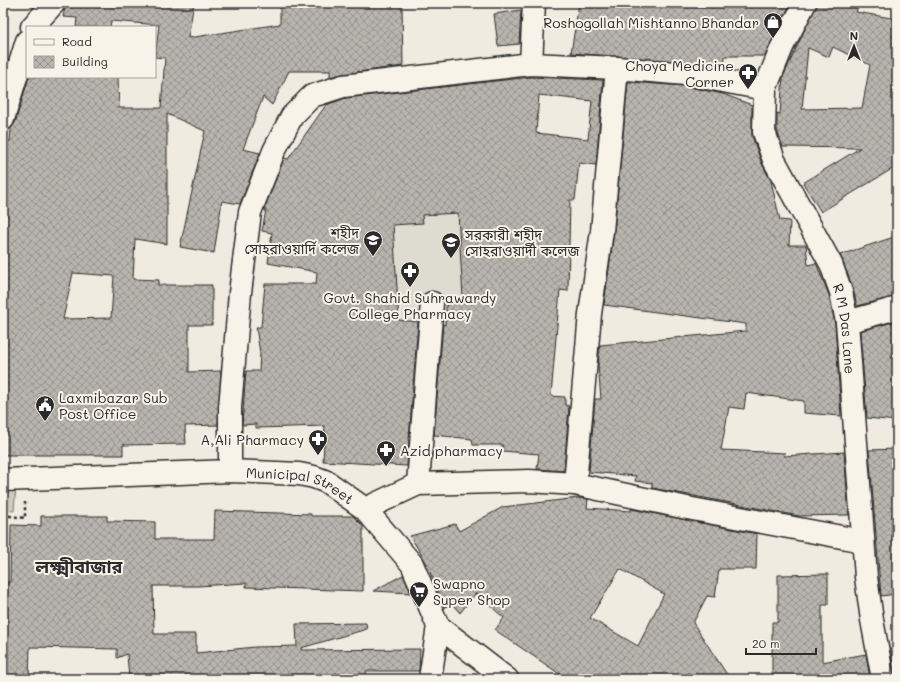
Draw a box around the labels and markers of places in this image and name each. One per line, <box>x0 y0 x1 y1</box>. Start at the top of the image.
shop icon: Roshogollah Mishtanno Bhandar <box>762 11 784 39</box>
place label: Roshogollah Mishtanno Bhandar <box>543 13 759 32</box>
place label: Choya Medicine Corner <box>625 56 734 91</box>
pharmacy icon: Choya Medicine Corner <box>737 62 759 90</box>
place label: শহীদ সোহরাওয়ার্দি কলেজ <box>245 223 360 258</box>
place label: সরকারী শহীদ সোহরাওয়ার্দী কলেজ <box>464 225 580 260</box>
school or university icon: শহীদ সোহরাওয়ার্দি কলেজ <box>362 229 384 257</box>
school or university icon: সরকারী শহীদ সোহরাওয়ার্দী কলেজ <box>440 231 462 259</box>
pharmacy icon: Govt. Shahid Suhrawardy College Pharmacy <box>399 260 421 288</box>
place label: Govt. Shahid Suhrawardy College Pharmacy <box>324 288 496 323</box>
place label: Laxmibazar Sub Post Office <box>59 388 168 423</box>
public building icon: Laxmibazar Sub Post Office <box>34 394 56 422</box>
pharmacy icon: A,Ali Pharmacy <box>307 428 329 456</box>
place label: A,Ali Pharmacy <box>201 430 304 449</box>
pharmacy icon: Azid pharmacy <box>375 439 397 467</box>
place label: Azid pharmacy <box>400 441 503 460</box>
place label: Swapno Super Shop <box>433 574 510 609</box>
supermarket icon: Swapno Super Shop <box>408 580 430 608</box>

